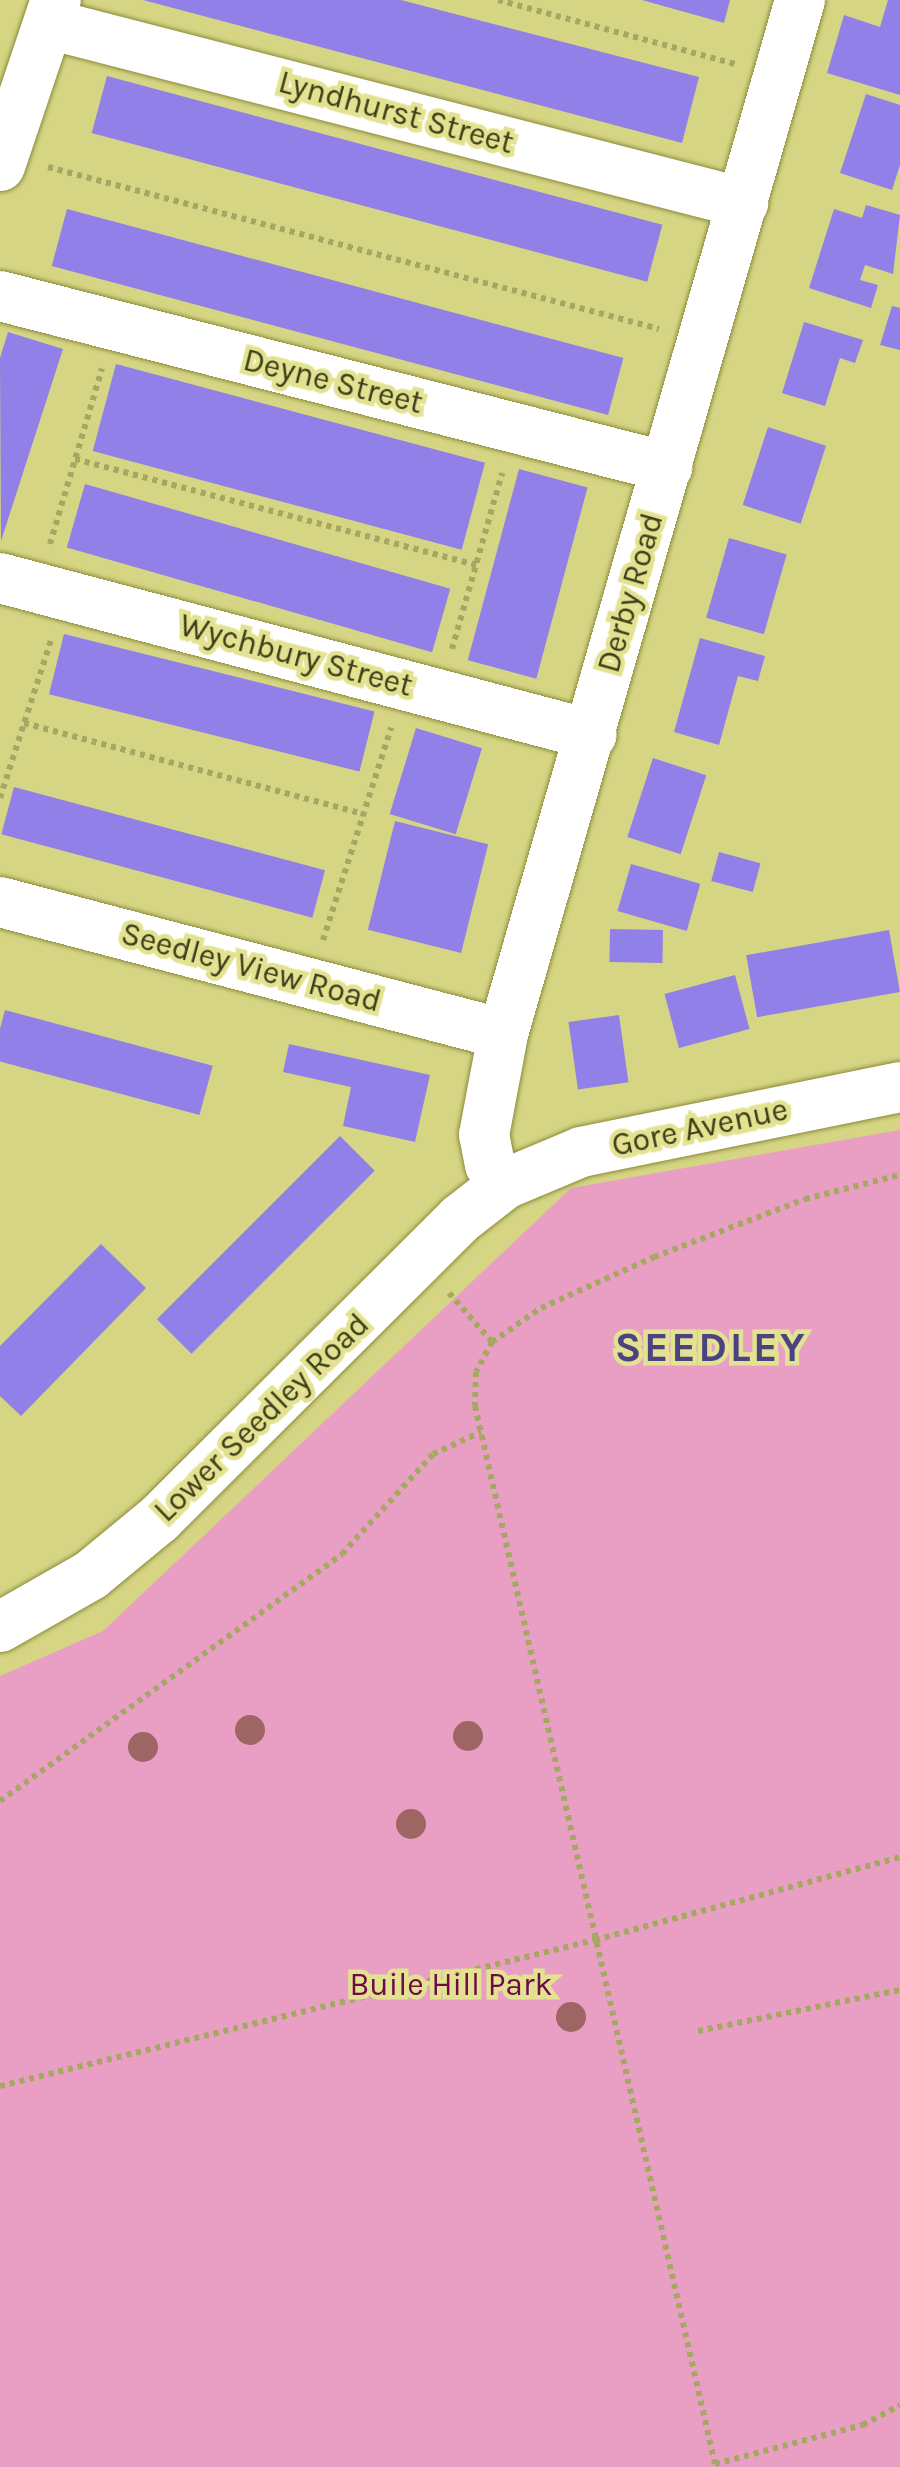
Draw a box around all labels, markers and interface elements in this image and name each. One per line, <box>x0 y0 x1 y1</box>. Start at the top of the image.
street label: Lyndhurst Street <box>274 63 518 163</box>
street label: Deyne Street <box>239 341 427 423</box>
street label: Derby Road <box>590 509 672 677</box>
street label: Wychbury Street <box>175 606 417 706</box>
street label: Seedley View Road <box>117 915 385 1021</box>
street label: Gore Avenue <box>608 1091 792 1165</box>
street label: Lower Seedley Road <box>147 1306 377 1530</box>
district label: SEEDLEY <box>615 1322 807 1372</box>
park label: Buile Hill Park <box>349 1966 553 2004</box>

